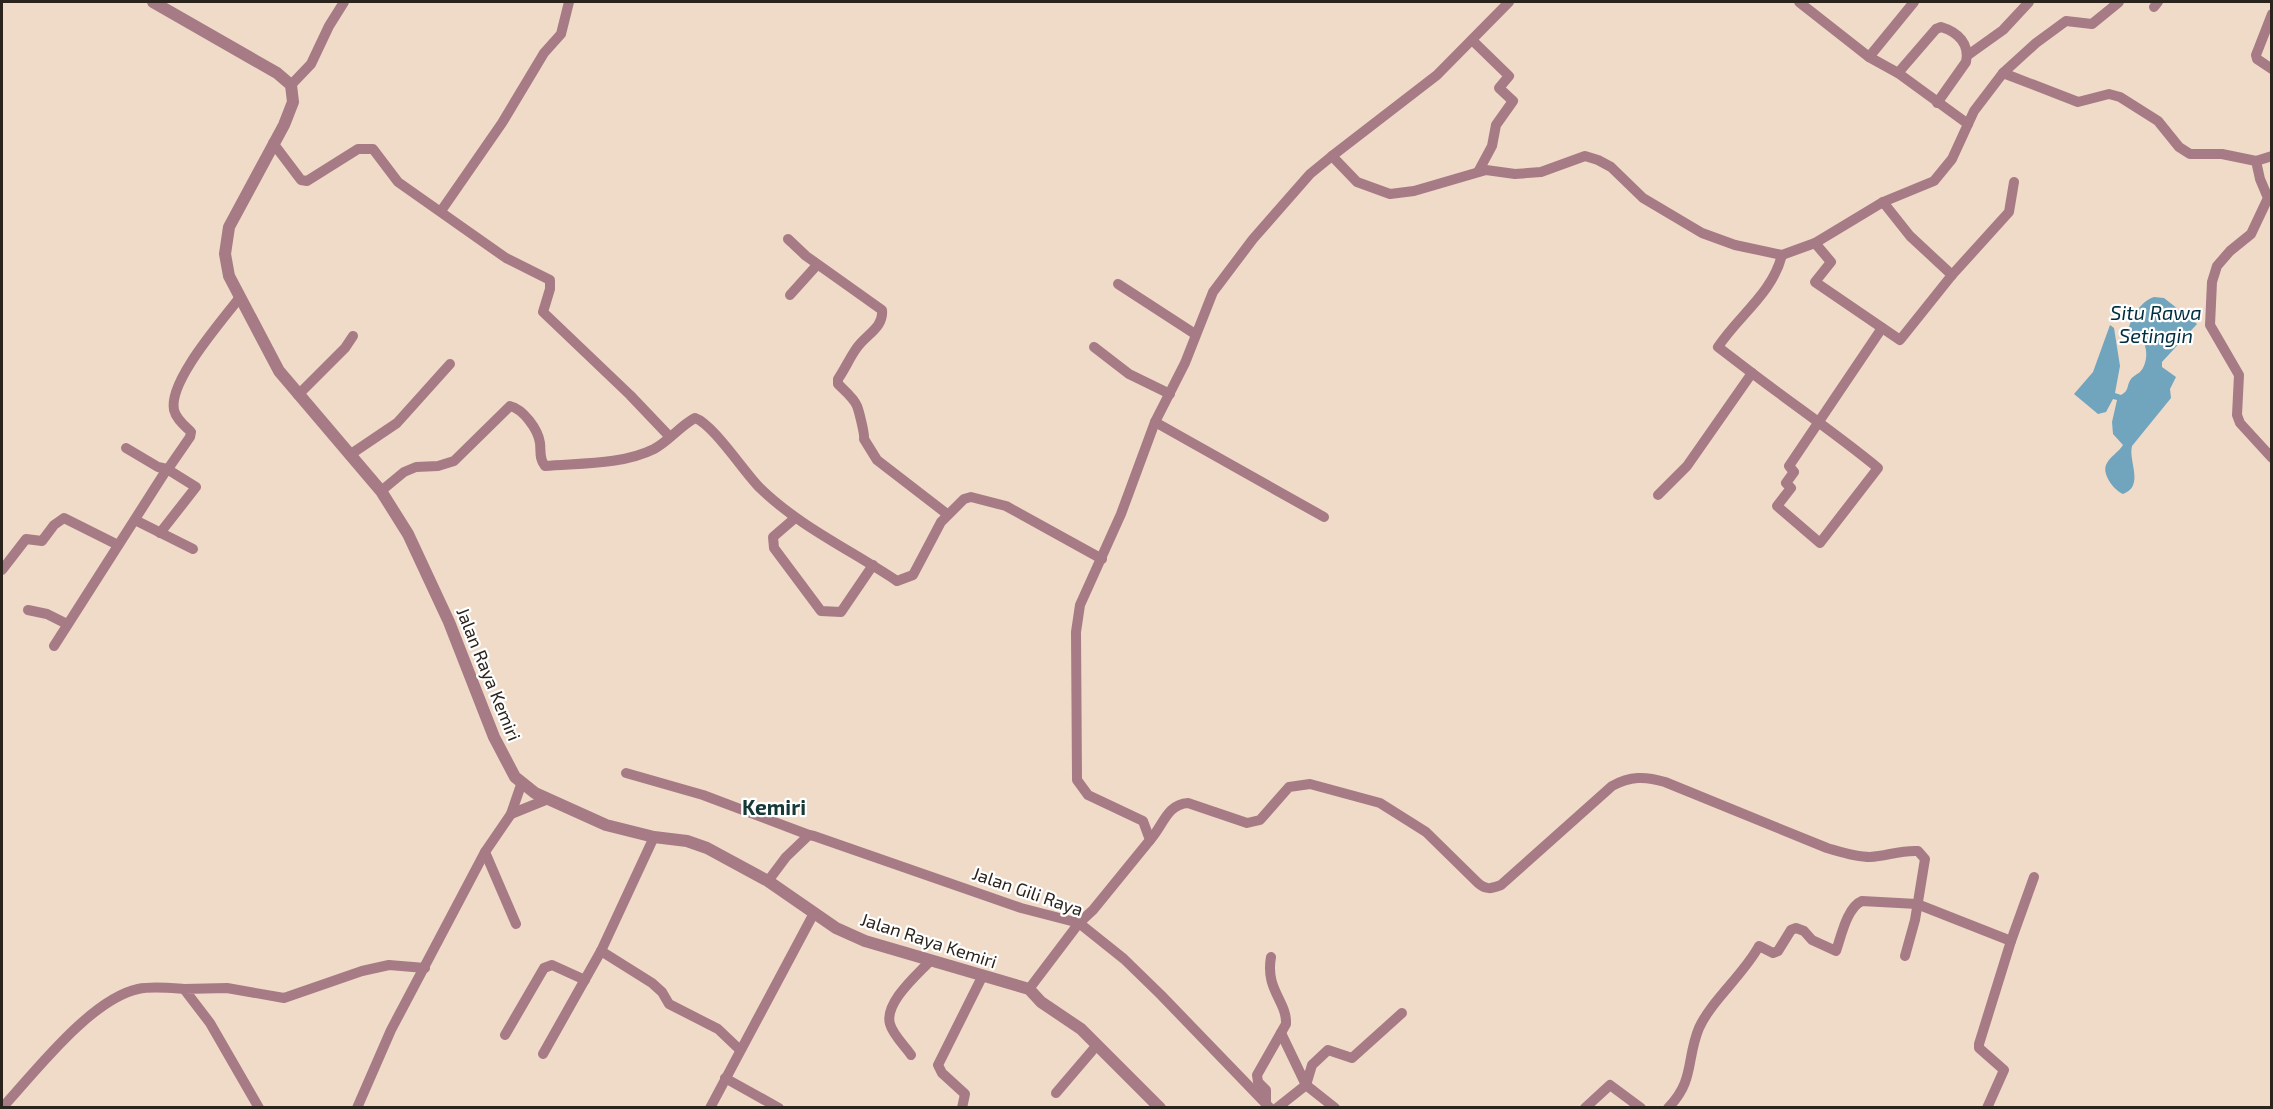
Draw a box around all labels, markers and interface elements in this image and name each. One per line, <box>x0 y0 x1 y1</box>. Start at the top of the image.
water label: Situ Rawa Setingin <box>2110 300 2202 347</box>
street label: Jalan Raya Kemiri <box>452 604 526 744</box>
district label: Kemiri <box>742 794 806 819</box>
street label: Jalan Gili Raya <box>970 862 1086 920</box>
street label: Jalan Raya Kemiri <box>858 908 1000 972</box>

